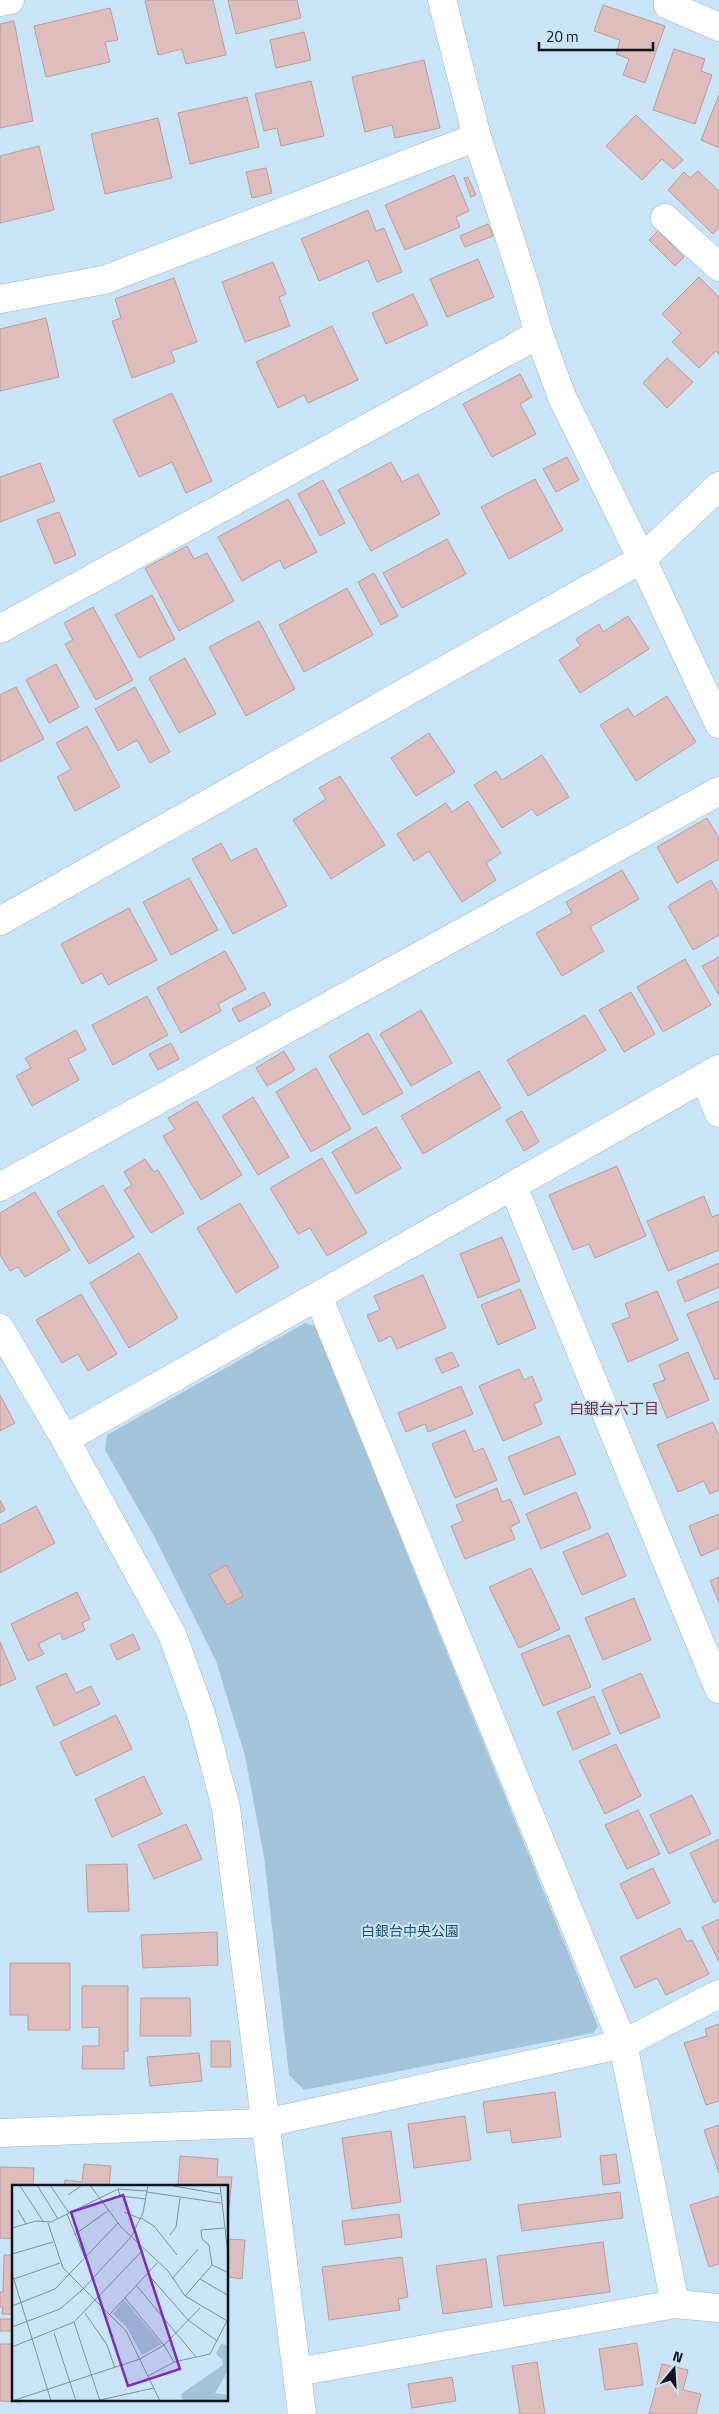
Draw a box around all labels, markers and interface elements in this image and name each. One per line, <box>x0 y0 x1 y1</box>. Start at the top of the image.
scale bar <box>539 20 653 52</box>
text: 20 m <box>546 25 579 48</box>
district label: 白銀台六丁目 <box>569 1397 659 1420</box>
park label: 白銀台中央公園 <box>361 1920 459 1941</box>
inset map <box>12 2185 229 2402</box>
north arrow <box>649 2344 699 2394</box>
text: N <box>670 2345 686 2368</box>

